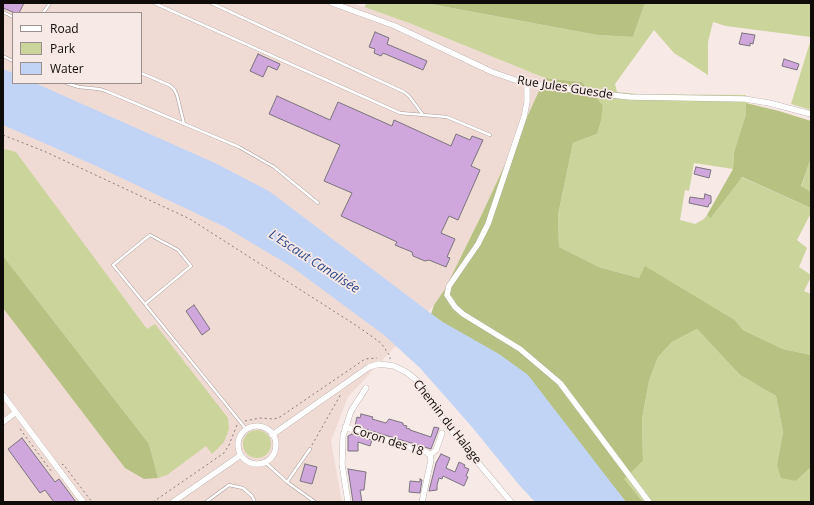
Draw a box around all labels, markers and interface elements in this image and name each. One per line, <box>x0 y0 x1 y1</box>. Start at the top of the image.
legend <box>12 12 142 84</box>
text: Road <box>50 20 79 37</box>
text: Park <box>50 40 75 57</box>
text: Water <box>50 60 84 77</box>
street label: Rue Jules Guesde <box>516 73 614 103</box>
water label: L'Escaut Canalisée <box>266 227 362 297</box>
street label: Chemin du Halage <box>410 377 484 467</box>
street label: Coron des 18 <box>351 423 425 459</box>

